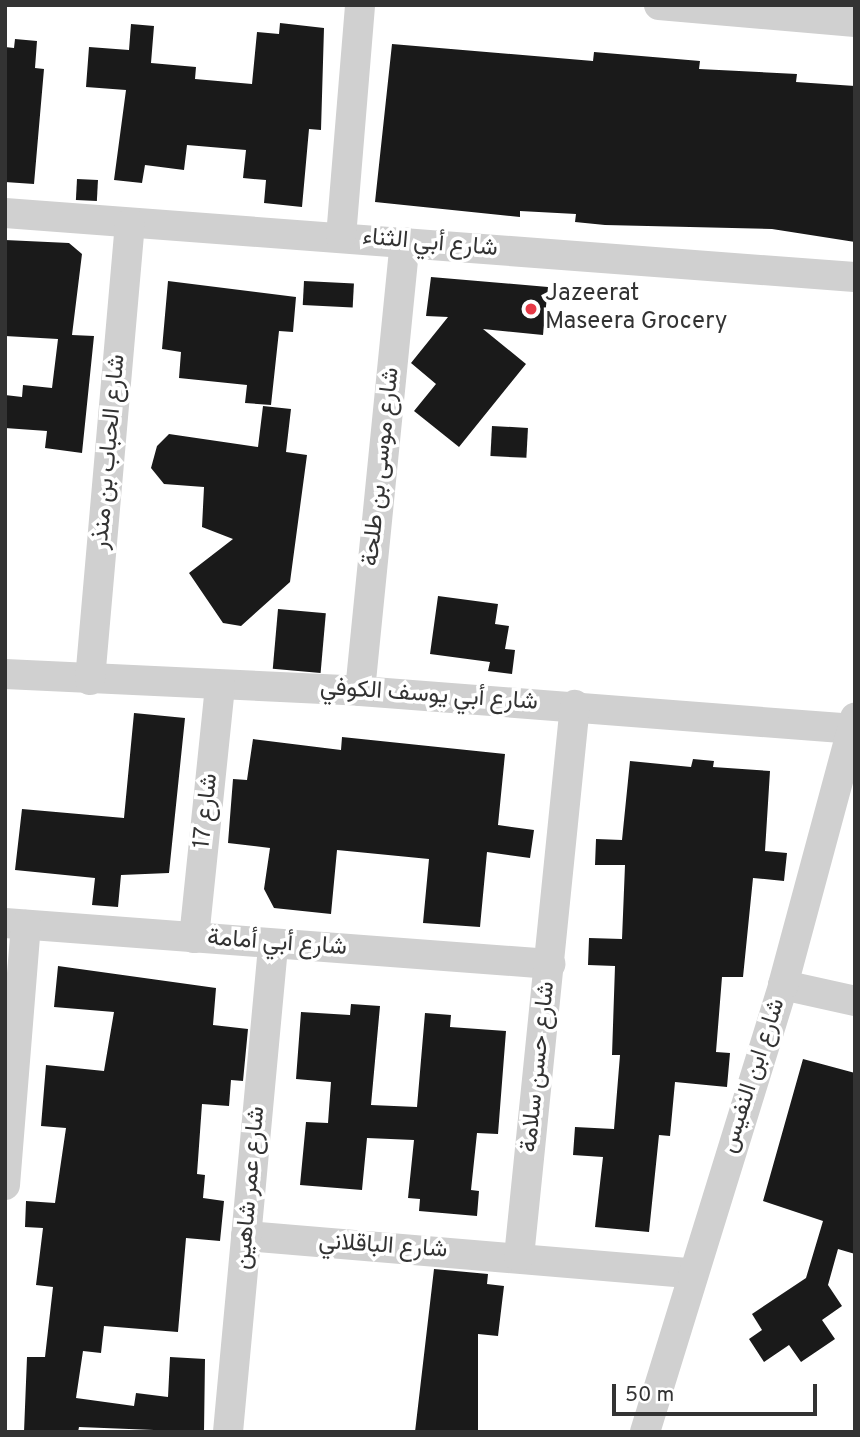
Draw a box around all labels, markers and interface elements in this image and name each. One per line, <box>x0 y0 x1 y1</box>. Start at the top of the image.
street label: شارع أبي الثناء <box>361 224 499 264</box>
place label: Jazeerat Maseera Grocery <box>545 281 727 337</box>
marker: Jazeerat Maseera Grocery <box>523 301 539 317</box>
street label: شارع الحباب بن منذر <box>87 353 133 551</box>
street label: شارع موسى بن طلحة <box>357 366 407 568</box>
street label: شارع أبي يوسف الكوفي <box>319 674 539 718</box>
street label: شارع 17 <box>189 772 225 850</box>
street label: شارع أبي أمامة <box>206 925 348 963</box>
street label: شارع حسن سلامة <box>516 980 562 1154</box>
street label: شارع ابن النفيس <box>716 995 792 1157</box>
street label: شارع عمر شاهين <box>230 1105 272 1271</box>
street label: شارع الباقلاني <box>318 1228 448 1266</box>
scale bar <box>615 1370 820 1414</box>
text: 50 m <box>625 1382 674 1409</box>

